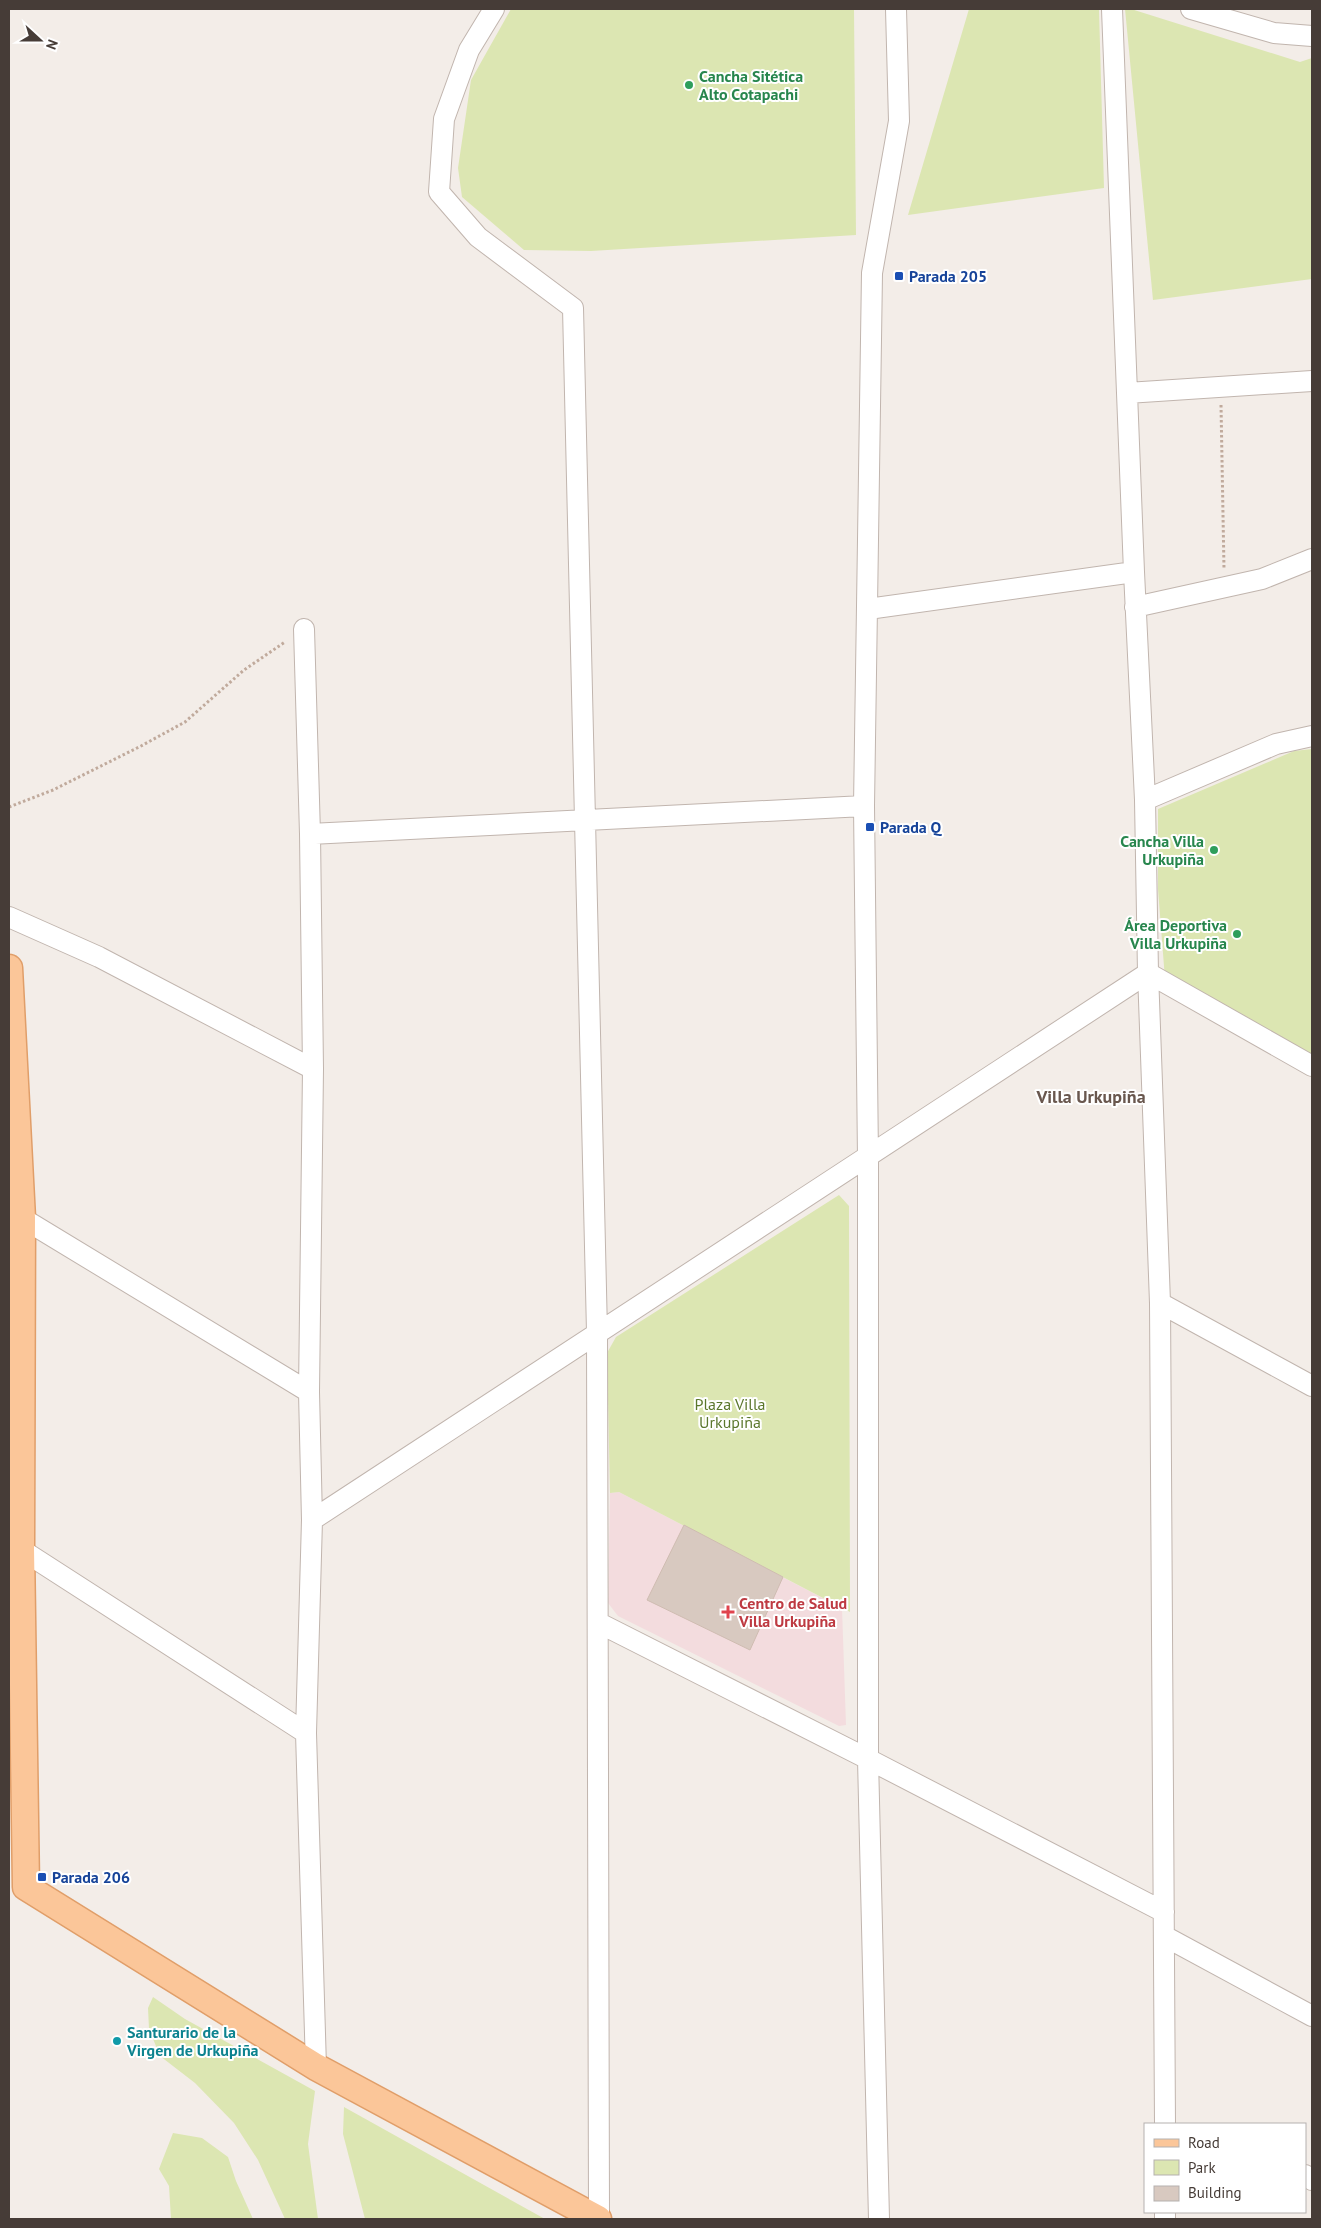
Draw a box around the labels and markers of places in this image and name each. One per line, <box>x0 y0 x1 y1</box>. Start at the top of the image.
place label: Cancha Sitética Alto Cotapachi <box>699 66 803 104</box>
marker: Cancha Sitética Alto Cotapachi <box>683 79 695 91</box>
place label: Parada 205 <box>909 266 987 286</box>
marker: Parada 205 <box>893 270 905 282</box>
place label: Parada Q <box>880 817 943 837</box>
marker: Parada Q <box>864 821 876 833</box>
place label: Cancha Villa Urkupiña <box>1120 831 1204 869</box>
marker: Cancha Villa Urkupiña <box>1208 844 1220 856</box>
place label: Área Deportiva Villa Urkupiña <box>1124 915 1227 953</box>
marker: Área Deportiva Villa Urkupiña <box>1231 928 1243 940</box>
place label: Centro de Salud Villa Urkupiña <box>738 1593 847 1631</box>
marker: Centro de Salud Villa Urkupiña <box>721 1605 735 1619</box>
place label: Parada 206 <box>52 1867 130 1887</box>
marker: Parada 206 <box>36 1871 48 1883</box>
place label: Santurario de la Virgen de Urkupiña <box>126 2022 259 2060</box>
marker: Santurario de la Virgen de Urkupiña <box>111 2035 123 2047</box>

